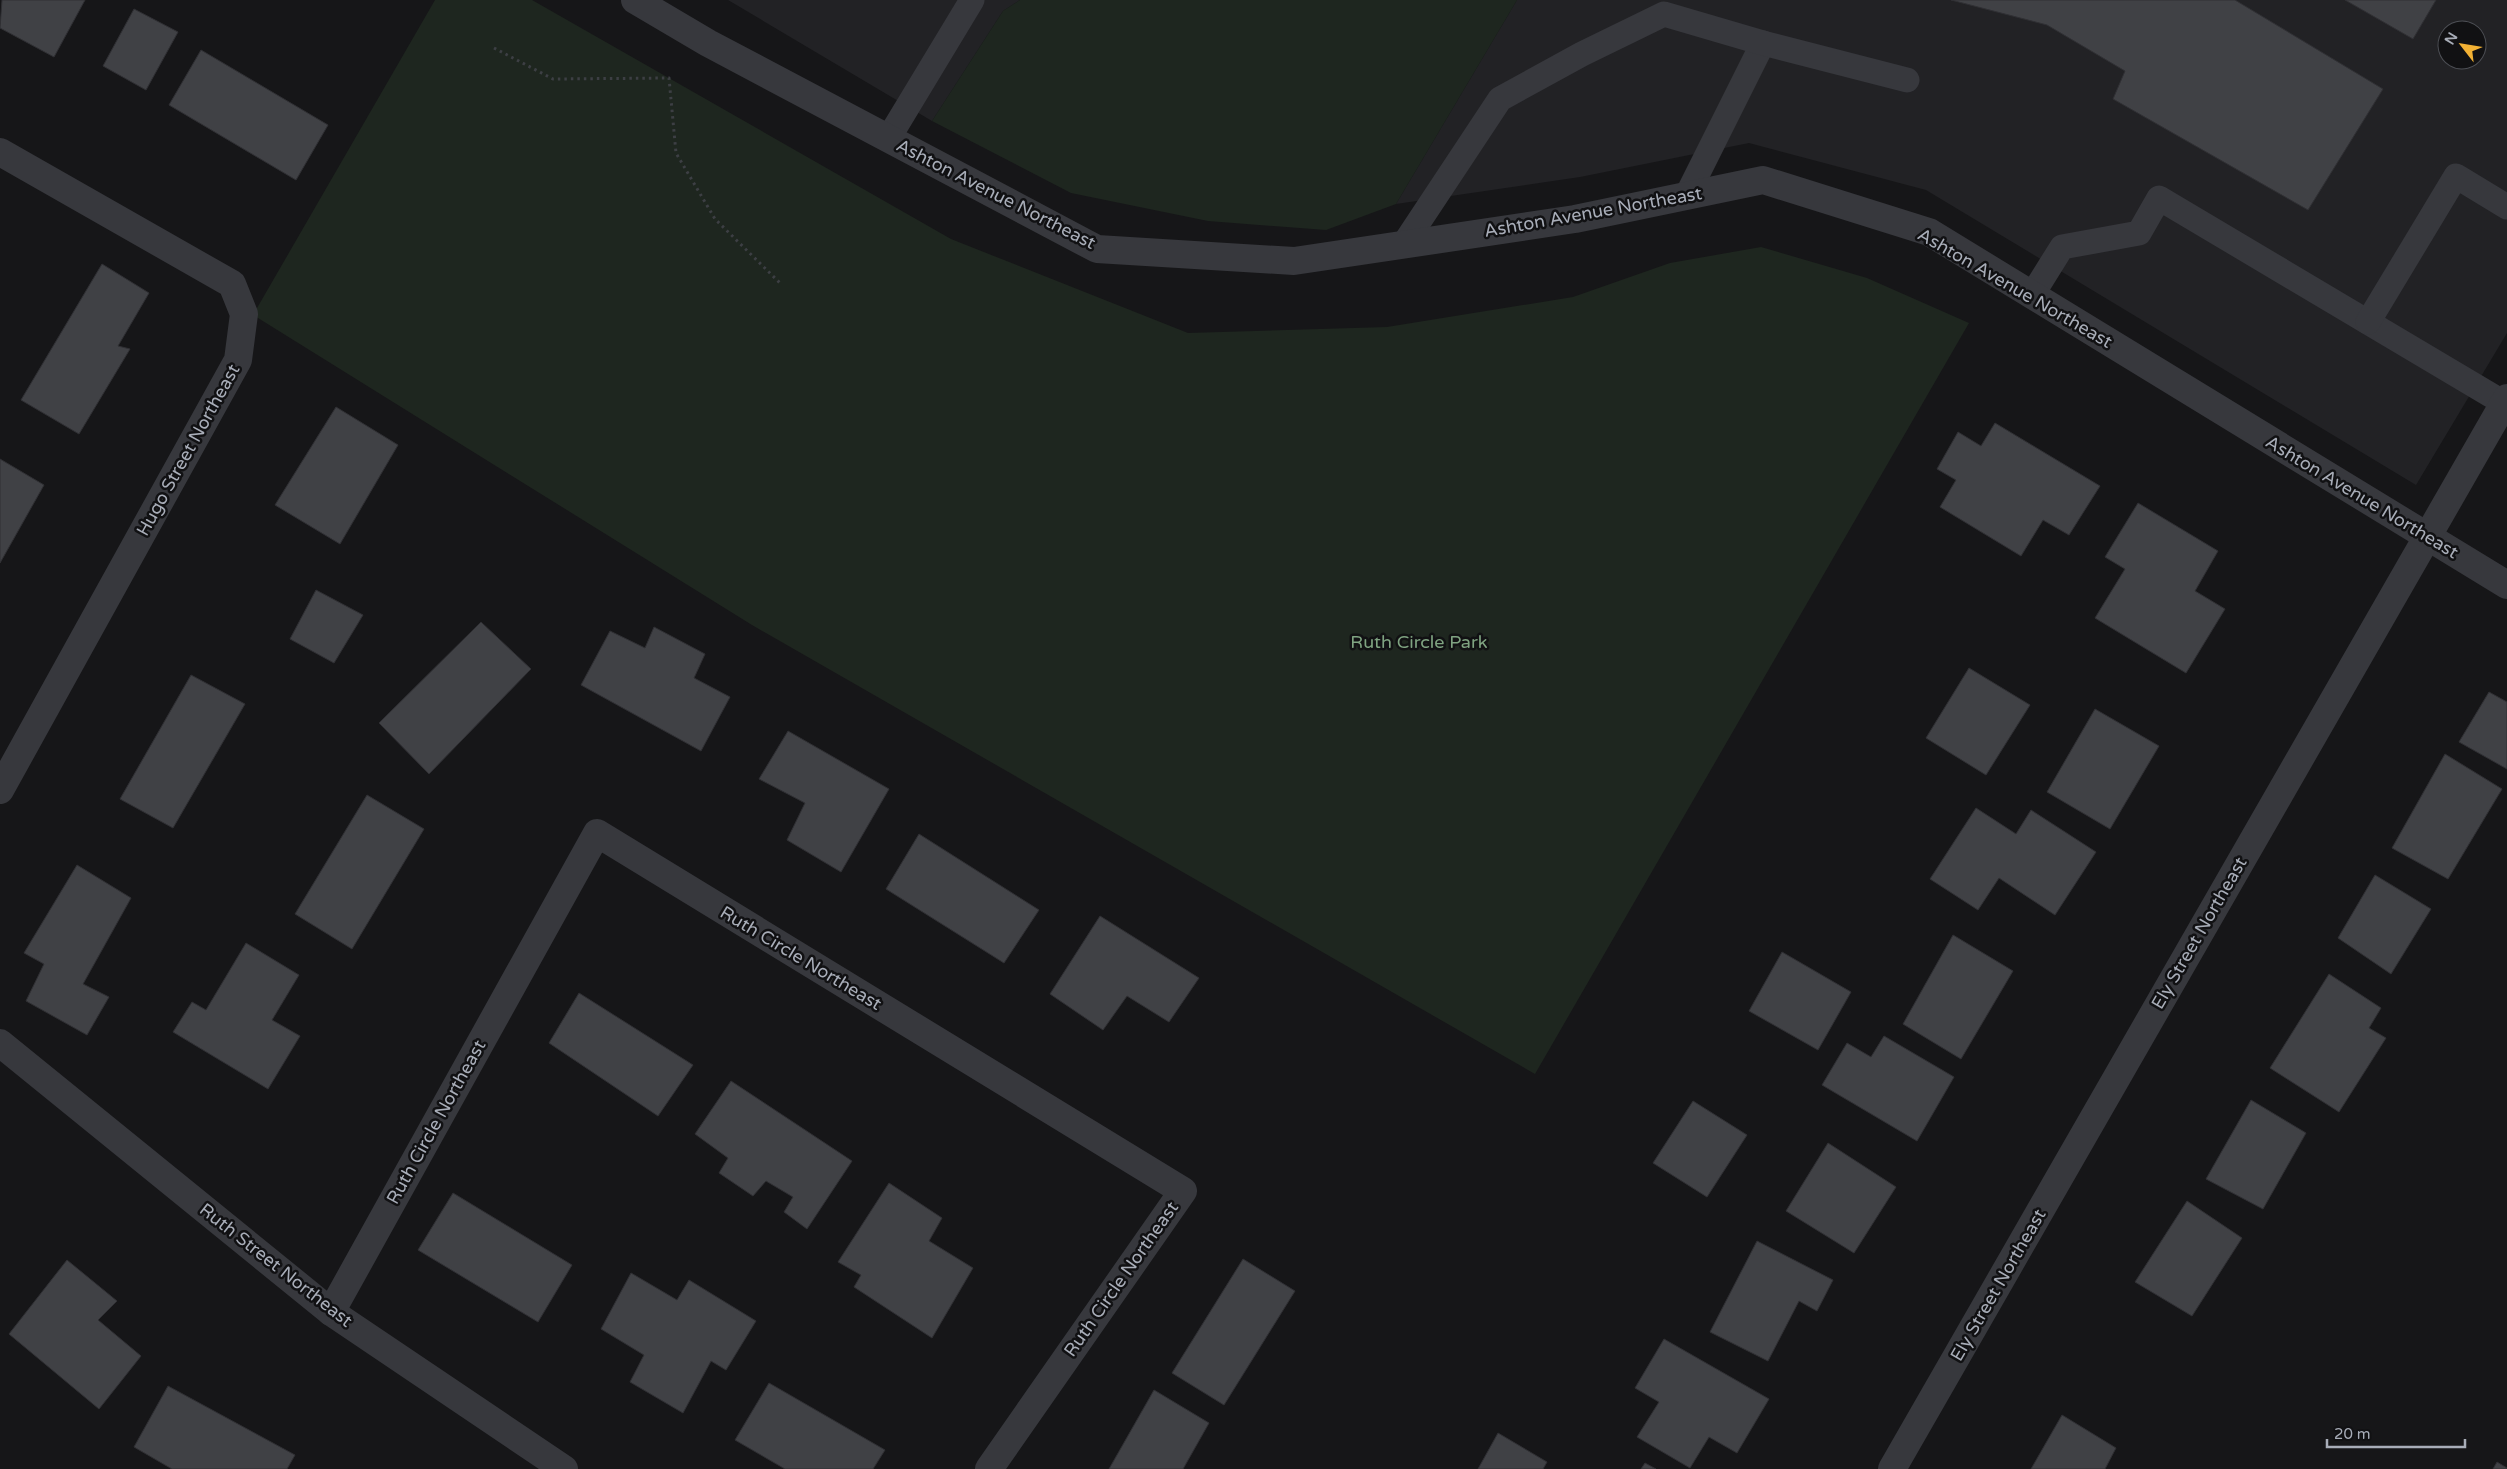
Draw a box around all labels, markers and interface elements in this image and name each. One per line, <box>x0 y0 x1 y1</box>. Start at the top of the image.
north arrow <box>2437 20 2487 70</box>
text: N <box>2441 29 2461 48</box>
street label: Ashton Avenue Northeast <box>893 134 1099 254</box>
street label: Ashton Avenue Northeast <box>1482 182 1704 242</box>
street label: Ashton Avenue Northeast <box>1914 223 2116 353</box>
street label: Hugo Street Northeast <box>132 360 244 540</box>
street label: Ashton Avenue Northeast <box>2262 431 2462 563</box>
park label: Ruth Circle Park <box>1350 631 1488 653</box>
street label: Ely Street Northeast <box>2146 853 2252 1013</box>
street label: Ruth Circle Northeast <box>716 901 886 1015</box>
street label: Ruth Circle Northeast <box>382 1036 490 1208</box>
street label: Ruth Circle Northeast <box>1059 1197 1183 1361</box>
street label: Ruth Street Northeast <box>195 1198 357 1332</box>
street label: Ely Street Northeast <box>1945 1205 2051 1365</box>
scale bar <box>2327 1416 2464 1448</box>
text: 20 m <box>2334 1425 2371 1443</box>

